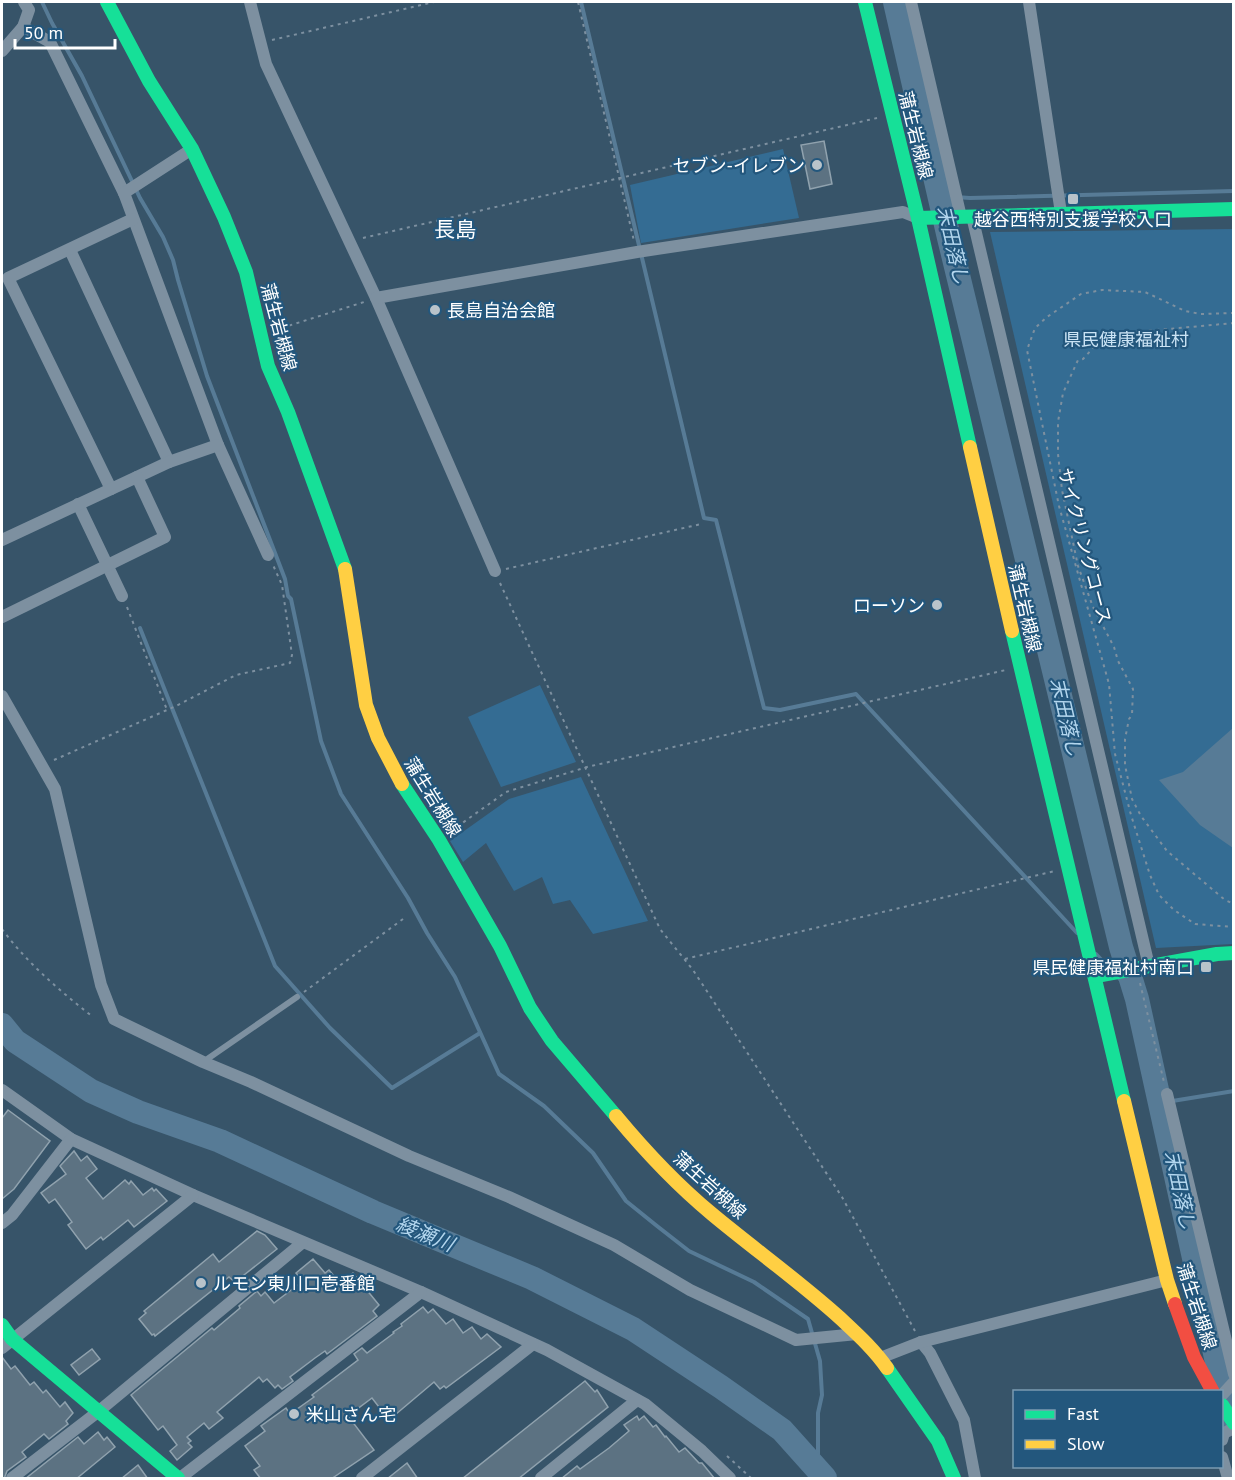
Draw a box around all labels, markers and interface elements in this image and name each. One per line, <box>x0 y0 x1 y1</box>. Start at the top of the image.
scale bar <box>15 12 116 50</box>
text: 50 m <box>24 21 63 44</box>
street label: 蒲生岩槻線 <box>894 89 938 181</box>
place label: セブン-イレブン <box>673 154 805 177</box>
marker: セブン-イレブン <box>810 158 824 172</box>
marker: 越谷西特別支援学校入口 <box>1066 192 1080 206</box>
water label: 末田落し <box>931 203 975 287</box>
place label: 越谷西特別支援学校入口 <box>974 208 1172 231</box>
district label: 長島 <box>434 216 476 243</box>
street label: 蒲生岩槻線 <box>256 281 302 373</box>
place label: 長島自治会館 <box>447 299 555 322</box>
marker: 長島自治会館 <box>428 303 442 317</box>
park label: 県民健康福祉村 <box>1063 328 1189 351</box>
street label: サイクリングコース <box>1053 465 1117 627</box>
street label: 蒲生岩槻線 <box>1004 562 1046 654</box>
place label: ローソン <box>853 594 925 617</box>
marker: ローソン <box>930 598 944 612</box>
water label: 末田落し <box>1044 675 1088 759</box>
street label: 蒲生岩槻線 <box>399 753 467 841</box>
place label: 県民健康福祉村南口 <box>1032 956 1194 979</box>
marker: 県民健康福祉村南口 <box>1199 960 1213 974</box>
street label: 蒲生岩槻線 <box>669 1146 751 1224</box>
water label: 末田落し <box>1159 1148 1201 1232</box>
water label: 綾瀬川 <box>392 1211 460 1258</box>
street label: 蒲生岩槻線 <box>1172 1260 1222 1352</box>
place label: ルモン東川口壱番館 <box>213 1272 375 1295</box>
marker: ルモン東川口壱番館 <box>194 1276 208 1290</box>
legend <box>1013 1390 1223 1468</box>
text: Fast <box>1067 1402 1099 1425</box>
place label: 米山さん宅 <box>306 1403 396 1426</box>
marker: 米山さん宅 <box>287 1407 301 1421</box>
text: Slow <box>1067 1432 1105 1455</box>

